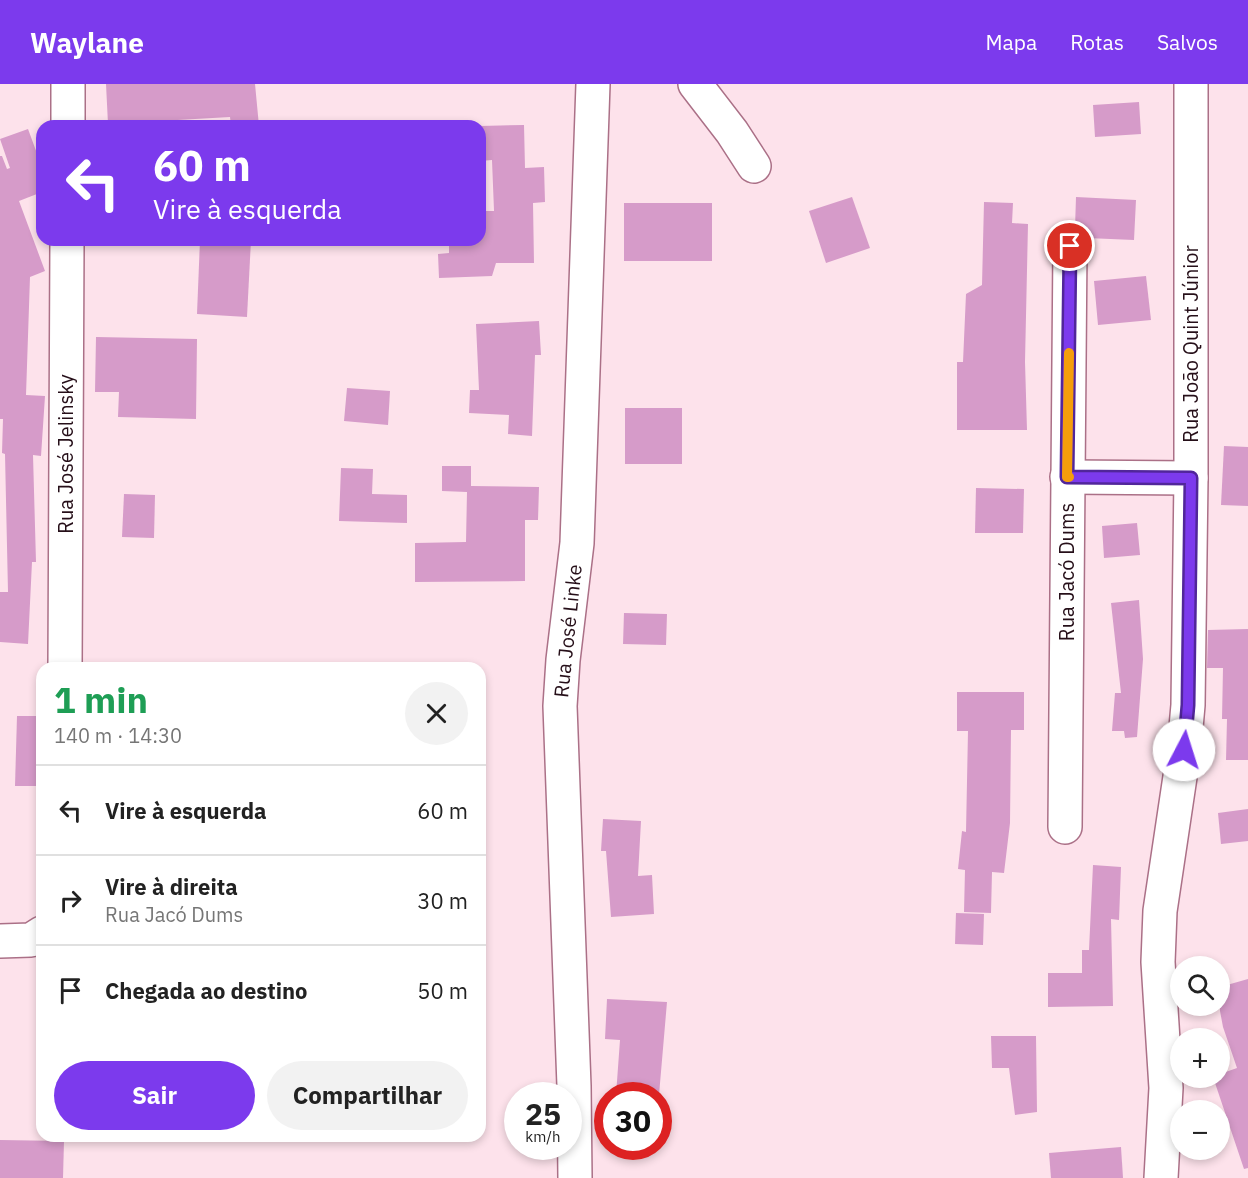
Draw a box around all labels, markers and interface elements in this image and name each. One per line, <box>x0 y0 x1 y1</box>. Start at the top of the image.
text: Waylane <box>30 24 144 61</box>
text: Mapa <box>986 28 1037 56</box>
text: Rotas <box>1070 28 1124 56</box>
text: Salvos <box>1157 28 1218 56</box>
text: 60 m <box>153 138 251 193</box>
icon: left <box>54 144 132 222</box>
text: Vire à esquerda <box>153 191 342 226</box>
pin <box>1044 220 1095 271</box>
icon: arrive <box>1053 229 1086 262</box>
street label: Rua João Quint Júnior <box>1177 245 1204 443</box>
street label: Rua José Jelinsky <box>52 374 79 534</box>
street label: Rua Jacó Dums <box>1053 503 1080 641</box>
street label: Rua José Linke <box>547 563 588 699</box>
text: 1 min <box>54 676 148 723</box>
button: close <box>405 682 468 745</box>
position arrow <box>1152 718 1216 782</box>
text: 140 m · 14:30 <box>54 722 182 749</box>
icon: left <box>54 794 87 827</box>
text: Vire à esquerda <box>105 796 267 825</box>
text: 60 m <box>417 796 468 825</box>
text: Vire à direita <box>105 872 238 901</box>
icon: right <box>54 884 87 917</box>
text: 30 m <box>417 886 468 915</box>
text: Rua Jacó Dums <box>105 901 243 928</box>
map controls <box>1170 956 1230 1160</box>
button: search <box>1170 956 1230 1016</box>
icon: arrive <box>54 974 87 1007</box>
text: Chegada ao destino <box>105 976 308 1005</box>
text: 50 m <box>417 976 468 1005</box>
button: + <box>1170 1028 1230 1088</box>
button: Sair <box>54 1061 255 1130</box>
button: Compartilhar <box>267 1061 468 1130</box>
speed limit sign: 30 <box>594 1082 672 1160</box>
text: 25 <box>525 1094 561 1133</box>
button: − <box>1170 1100 1230 1160</box>
text: km/h <box>525 1127 561 1146</box>

